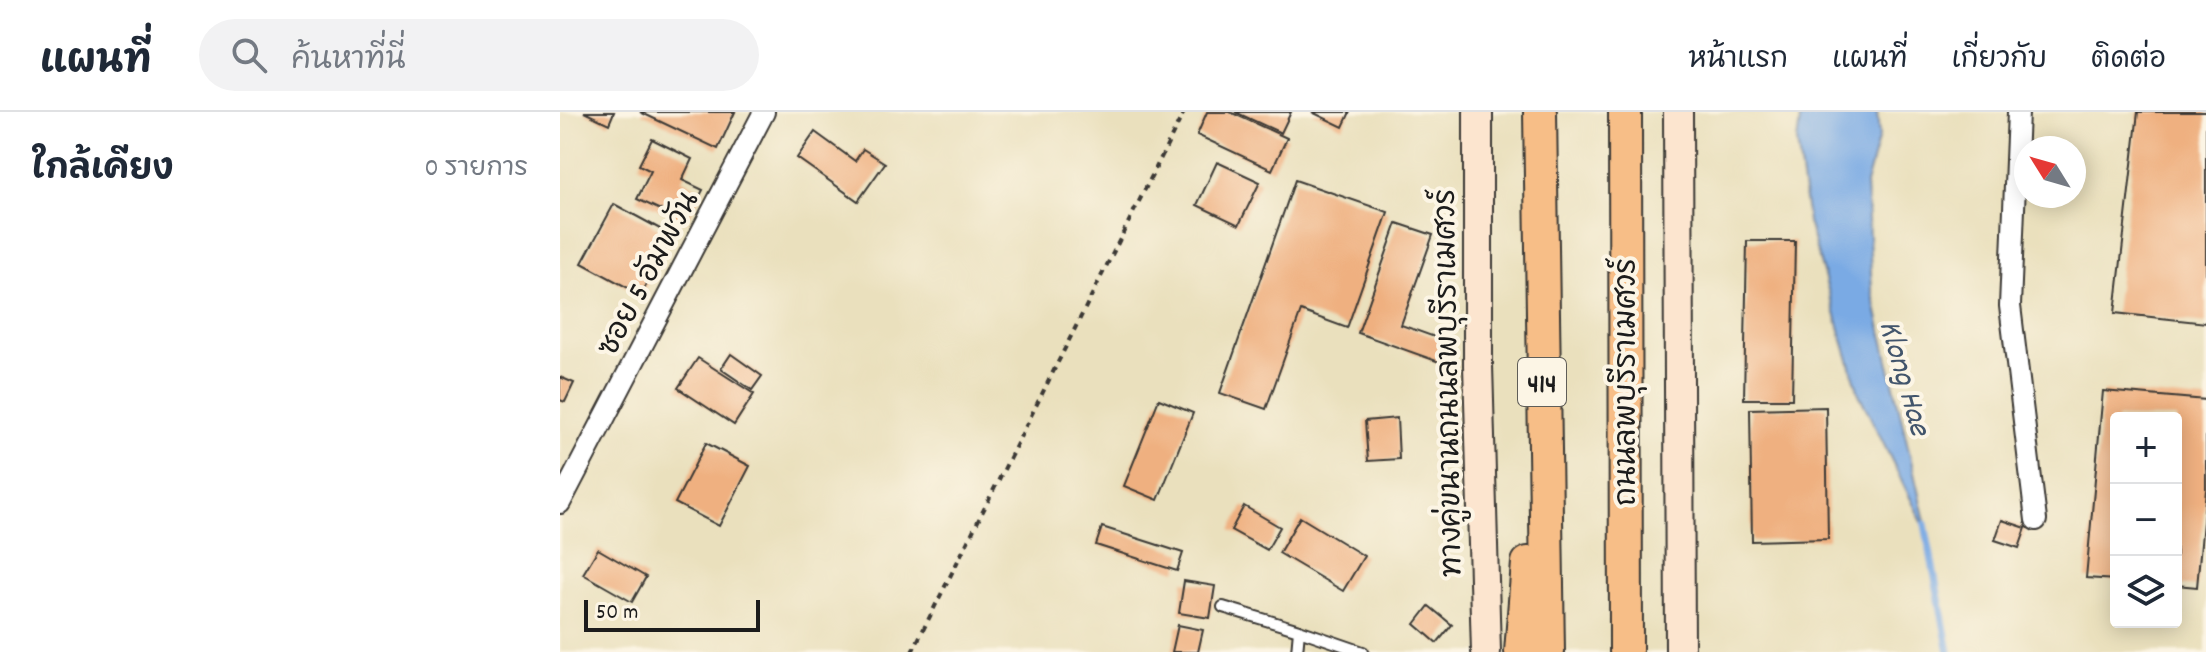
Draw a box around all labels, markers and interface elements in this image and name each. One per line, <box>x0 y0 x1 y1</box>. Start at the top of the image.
search box <box>199 19 759 91</box>
icon: search <box>227 33 271 77</box>
text: แผนที่ <box>40 36 151 91</box>
text: ค้นหาที่นี่ <box>291 41 405 84</box>
text: หน้าแรก <box>1688 42 1788 82</box>
text: แผนที่ <box>1832 42 1908 82</box>
text: เกี่ยวกับ <box>1952 42 2047 82</box>
text: ติดต่อ <box>2091 42 2166 82</box>
north arrow <box>2014 136 2086 208</box>
text: ใกล้เคียง <box>32 147 174 196</box>
text: 0 รายการ <box>424 151 528 188</box>
street label: ซอย 5 อัมพวัน <box>589 185 713 365</box>
street label: ทางคู่ขนานถนนลพบุรีราเมศวร์ <box>1424 188 1476 577</box>
street label: ถนนลพบุรีราเมศวร์ <box>1605 258 1651 506</box>
water label: Klong Hae <box>1864 315 1941 443</box>
road number: 414 <box>1518 358 1566 406</box>
map controls <box>2110 412 2182 628</box>
button: + <box>2110 412 2182 484</box>
button: − <box>2110 484 2182 556</box>
button: layers <box>2110 556 2182 628</box>
scale bar <box>584 596 760 632</box>
text: 50 m <box>596 598 638 629</box>

